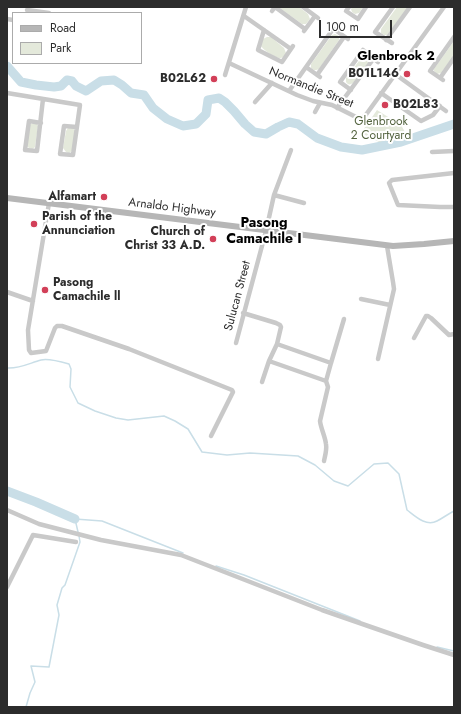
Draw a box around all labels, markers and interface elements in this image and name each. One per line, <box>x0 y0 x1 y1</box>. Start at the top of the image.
legend <box>12 12 142 64</box>
scale bar <box>321 12 394 38</box>
text: 100 m <box>326 18 359 36</box>
text: Road <box>50 19 76 37</box>
text: Park <box>50 39 71 57</box>
district label: Glenbrook 2 <box>357 49 435 65</box>
street label: Normandie Street <box>267 65 355 111</box>
place label: B01L146 <box>348 67 399 81</box>
marker: B01L146 <box>402 69 412 79</box>
place label: B02L62 <box>160 72 206 86</box>
marker: B02L62 <box>209 74 219 84</box>
place label: B02L83 <box>393 98 438 112</box>
marker: B02L83 <box>380 100 390 110</box>
park label: Glenbrook 2 Courtyard <box>351 115 411 143</box>
place label: Alfamart <box>48 190 96 204</box>
marker: Alfamart <box>99 192 109 202</box>
street label: Arnaldo Highway <box>128 196 216 220</box>
place label: Parish of the Annunciation <box>42 210 115 238</box>
district label: Pasong Camachile I <box>226 216 302 248</box>
marker: Parish of the Annunciation <box>29 219 39 229</box>
place label: Church of Christ 33 A.D. <box>125 225 205 253</box>
marker: Church of Christ 33 A.D. <box>208 234 218 244</box>
street label: Sulucan Street <box>222 259 254 333</box>
place label: Pasong Camachile ll <box>53 276 120 304</box>
marker: Pasong Camachile ll <box>40 285 50 295</box>

